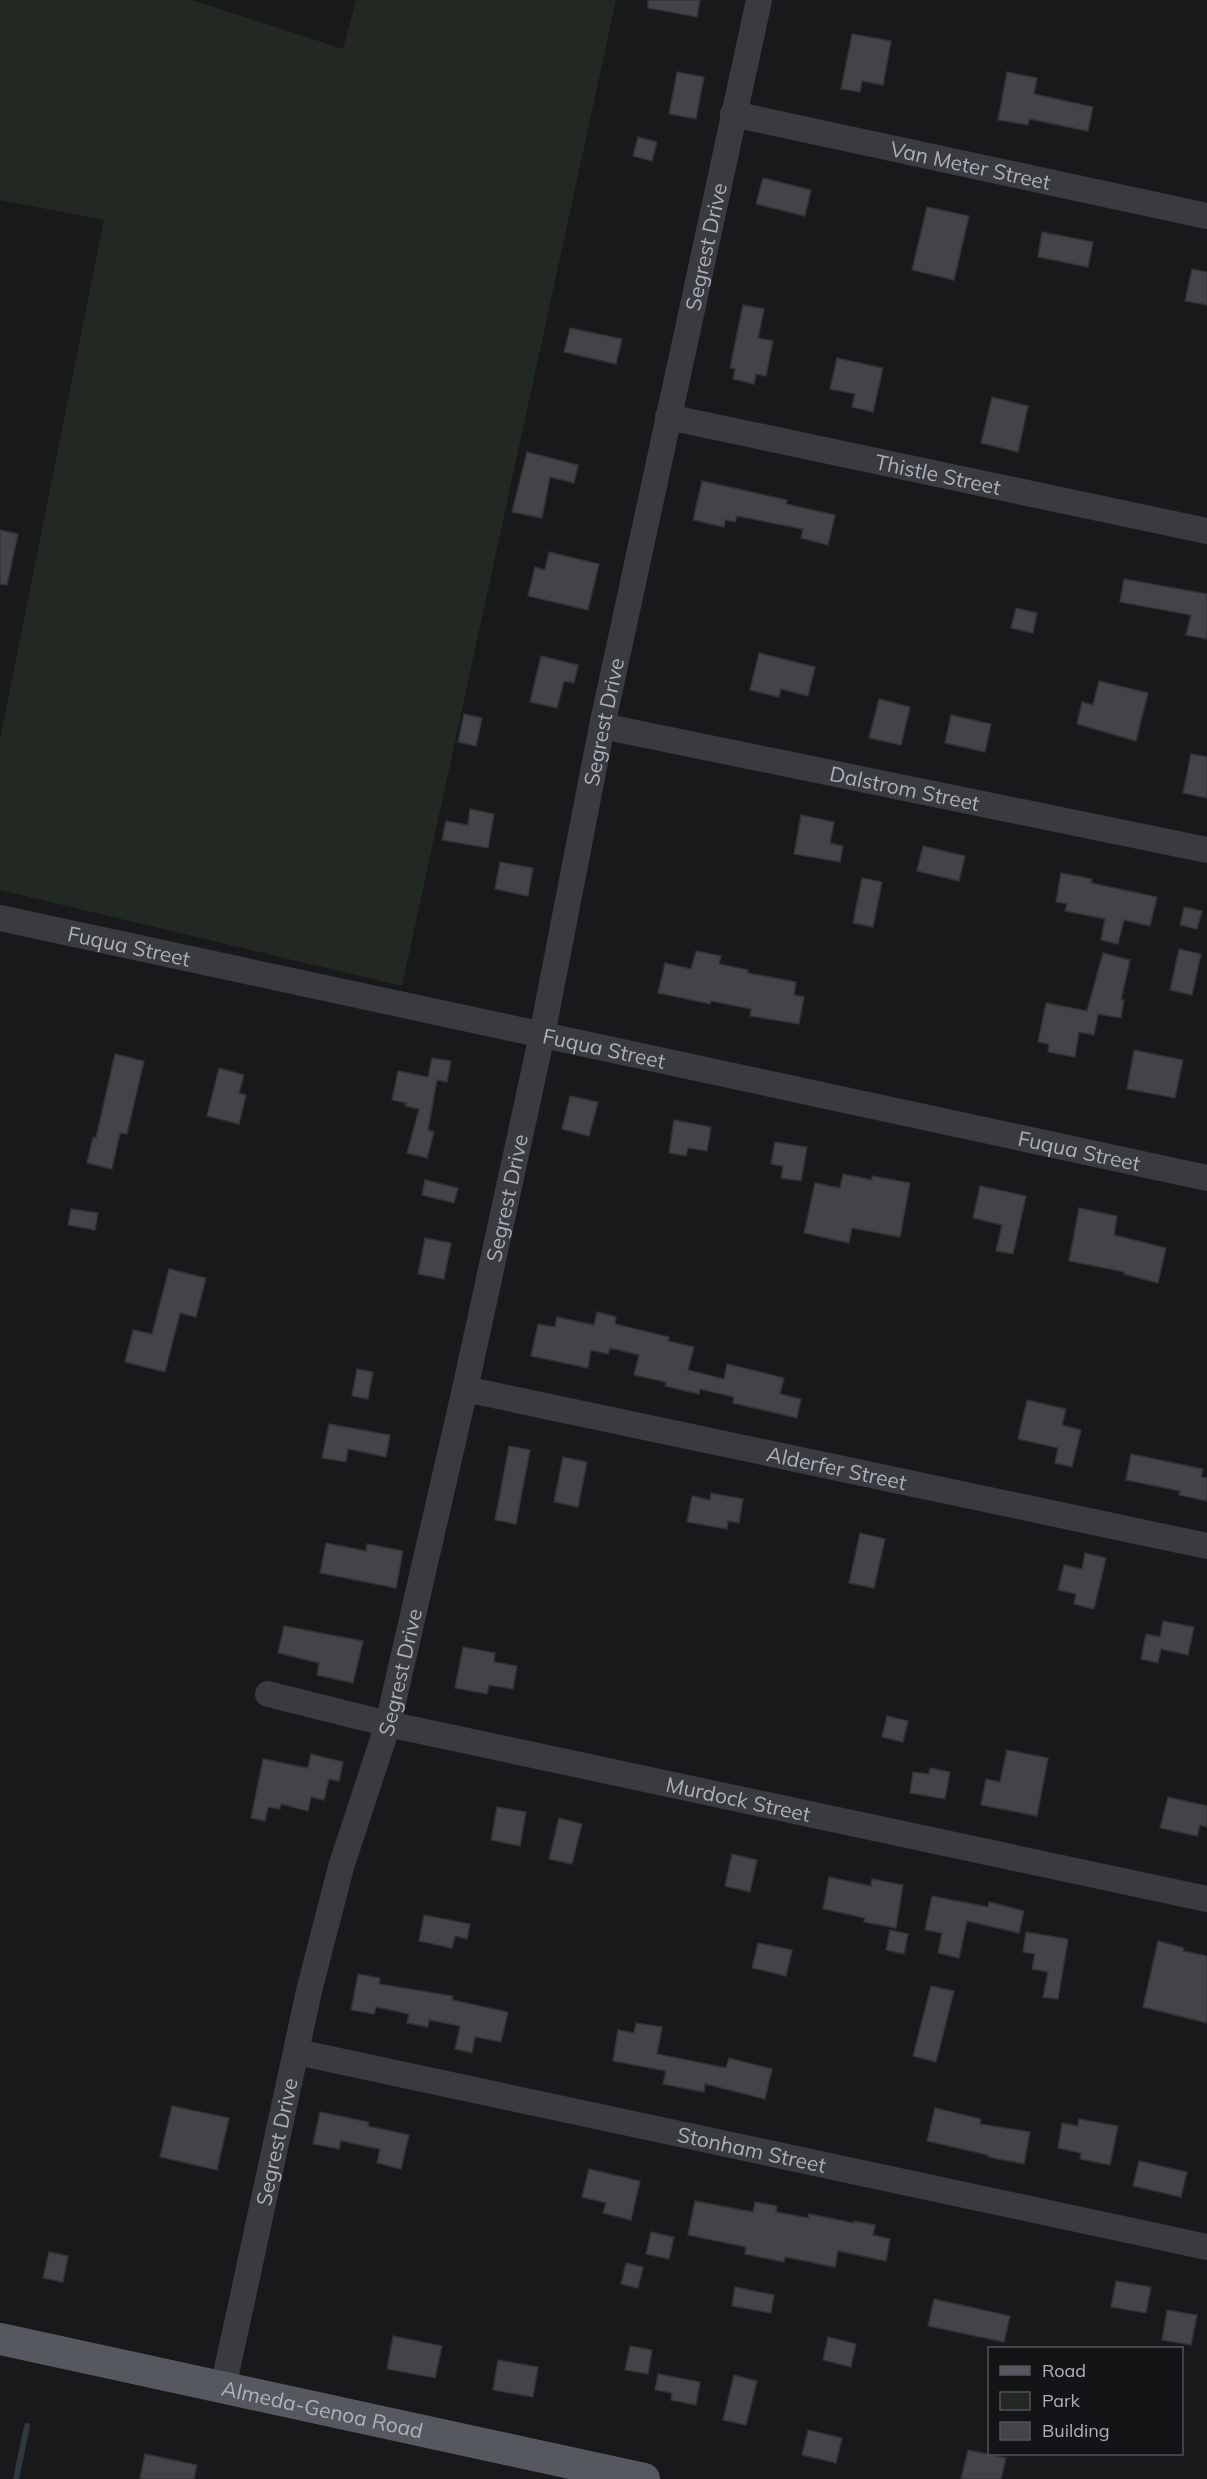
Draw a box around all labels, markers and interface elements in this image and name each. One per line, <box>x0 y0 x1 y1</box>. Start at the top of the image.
street label: Van Meter Street <box>888 135 1053 195</box>
street label: Segrest Drive <box>679 180 732 313</box>
street label: Thistle Street <box>873 448 1003 500</box>
street label: Segrest Drive <box>578 655 629 788</box>
street label: Dalstrom Street <box>827 760 982 816</box>
street label: Fuqua Street <box>65 920 193 972</box>
street label: Fuqua Street <box>540 1022 668 1074</box>
street label: Fuqua Street <box>1016 1125 1143 1176</box>
street label: Segrest Drive <box>480 1132 533 1264</box>
street label: Alderfer Street <box>765 1440 909 1495</box>
street label: Segrest Drive <box>372 1606 427 1739</box>
street label: Murdock Street <box>664 1771 813 1827</box>
street label: Segrest Drive <box>250 2075 303 2208</box>
street label: Stonham Street <box>675 2121 829 2178</box>
legend <box>988 2347 1183 2455</box>
text: Road <box>1042 2359 1086 2382</box>
street label: Almeda-Genoa Road <box>219 2375 426 2444</box>
text: Park <box>1042 2389 1081 2412</box>
text: Building <box>1042 2419 1110 2442</box>

